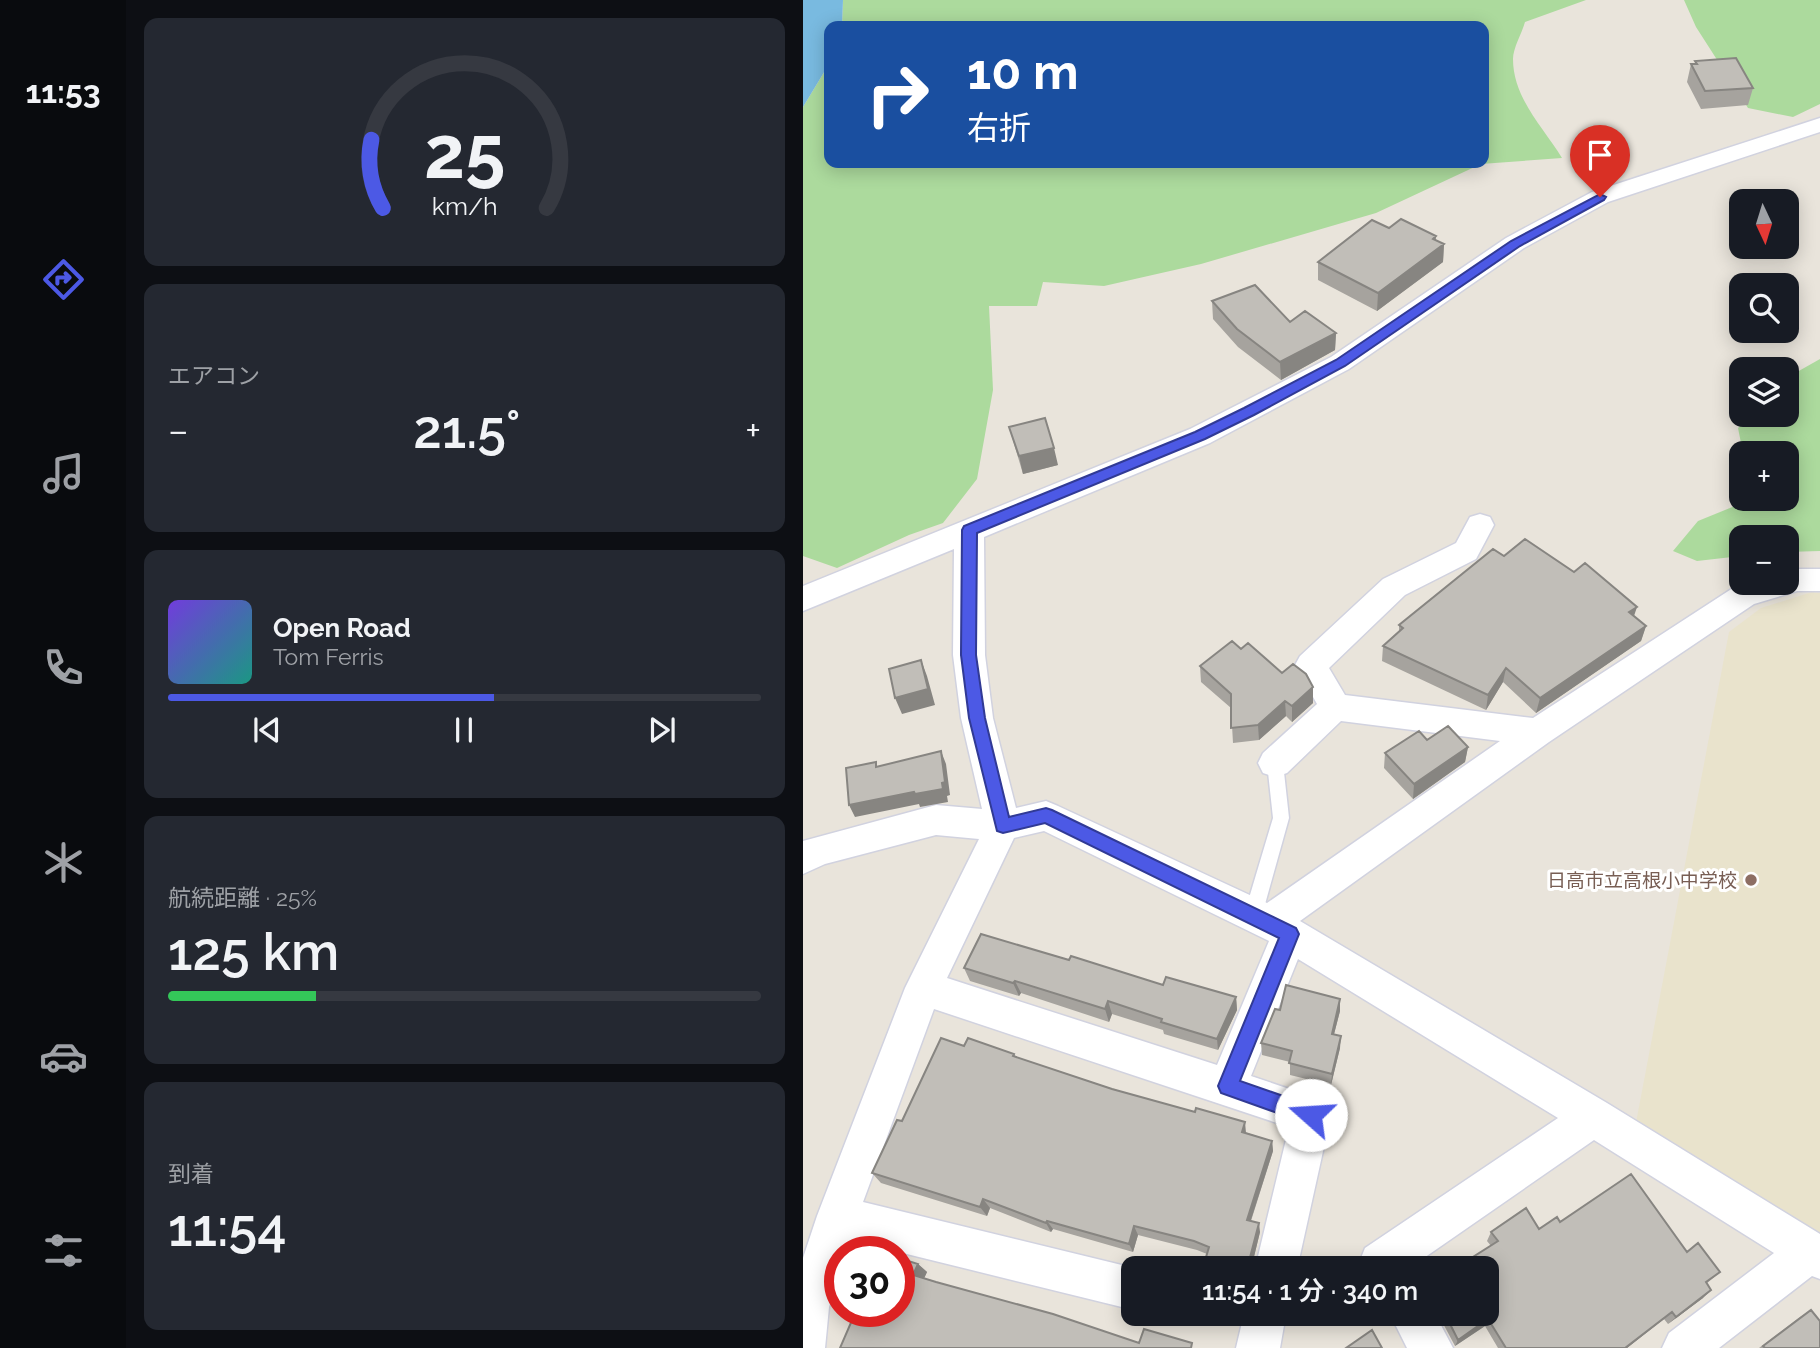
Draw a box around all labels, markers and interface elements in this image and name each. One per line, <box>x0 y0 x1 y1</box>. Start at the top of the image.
text: 10 m <box>967 43 1079 100</box>
icon: right <box>852 49 943 140</box>
text: 11:53 <box>25 73 101 110</box>
text: 右折 <box>967 109 1031 146</box>
text: 25 <box>424 110 505 195</box>
pin <box>1570 125 1630 197</box>
icon: arrive <box>1581 136 1619 174</box>
north arrow <box>1729 189 1799 259</box>
map controls <box>1729 189 1799 595</box>
text: km/h <box>432 191 497 221</box>
icon: directions <box>39 255 88 304</box>
button: search <box>1729 273 1799 343</box>
button: layers <box>1729 357 1799 427</box>
text: エアコン <box>168 362 260 389</box>
text: 21.5° <box>413 399 520 460</box>
text: − <box>168 408 188 453</box>
text: + <box>745 408 761 453</box>
button: + <box>1729 441 1799 511</box>
icon: music <box>39 449 88 498</box>
button: − <box>1729 525 1799 595</box>
text: Open Road <box>273 613 411 643</box>
icon: phone <box>39 643 88 692</box>
text: Tom Ferris <box>273 643 384 670</box>
icon: previous <box>248 711 286 749</box>
icon: pause <box>445 711 483 749</box>
icon: next <box>643 711 681 749</box>
icon: climate <box>39 838 88 887</box>
place label: 日高市立高根小中学校 <box>1547 869 1737 891</box>
marker: 日高市立高根小中学校 <box>1743 872 1759 888</box>
text: 航続距離 · 25% <box>168 884 317 911</box>
text: 125 km <box>168 921 339 982</box>
icon: car <box>39 1032 88 1081</box>
position arrow <box>1274 1078 1348 1152</box>
text: 到着 <box>168 1160 214 1187</box>
text: 11:54 <box>168 1197 287 1258</box>
icon: filters <box>39 1226 88 1275</box>
speed limit sign: 30 <box>824 1236 915 1327</box>
text: 11:54 · 1 分 · 340 m <box>1202 1276 1418 1306</box>

